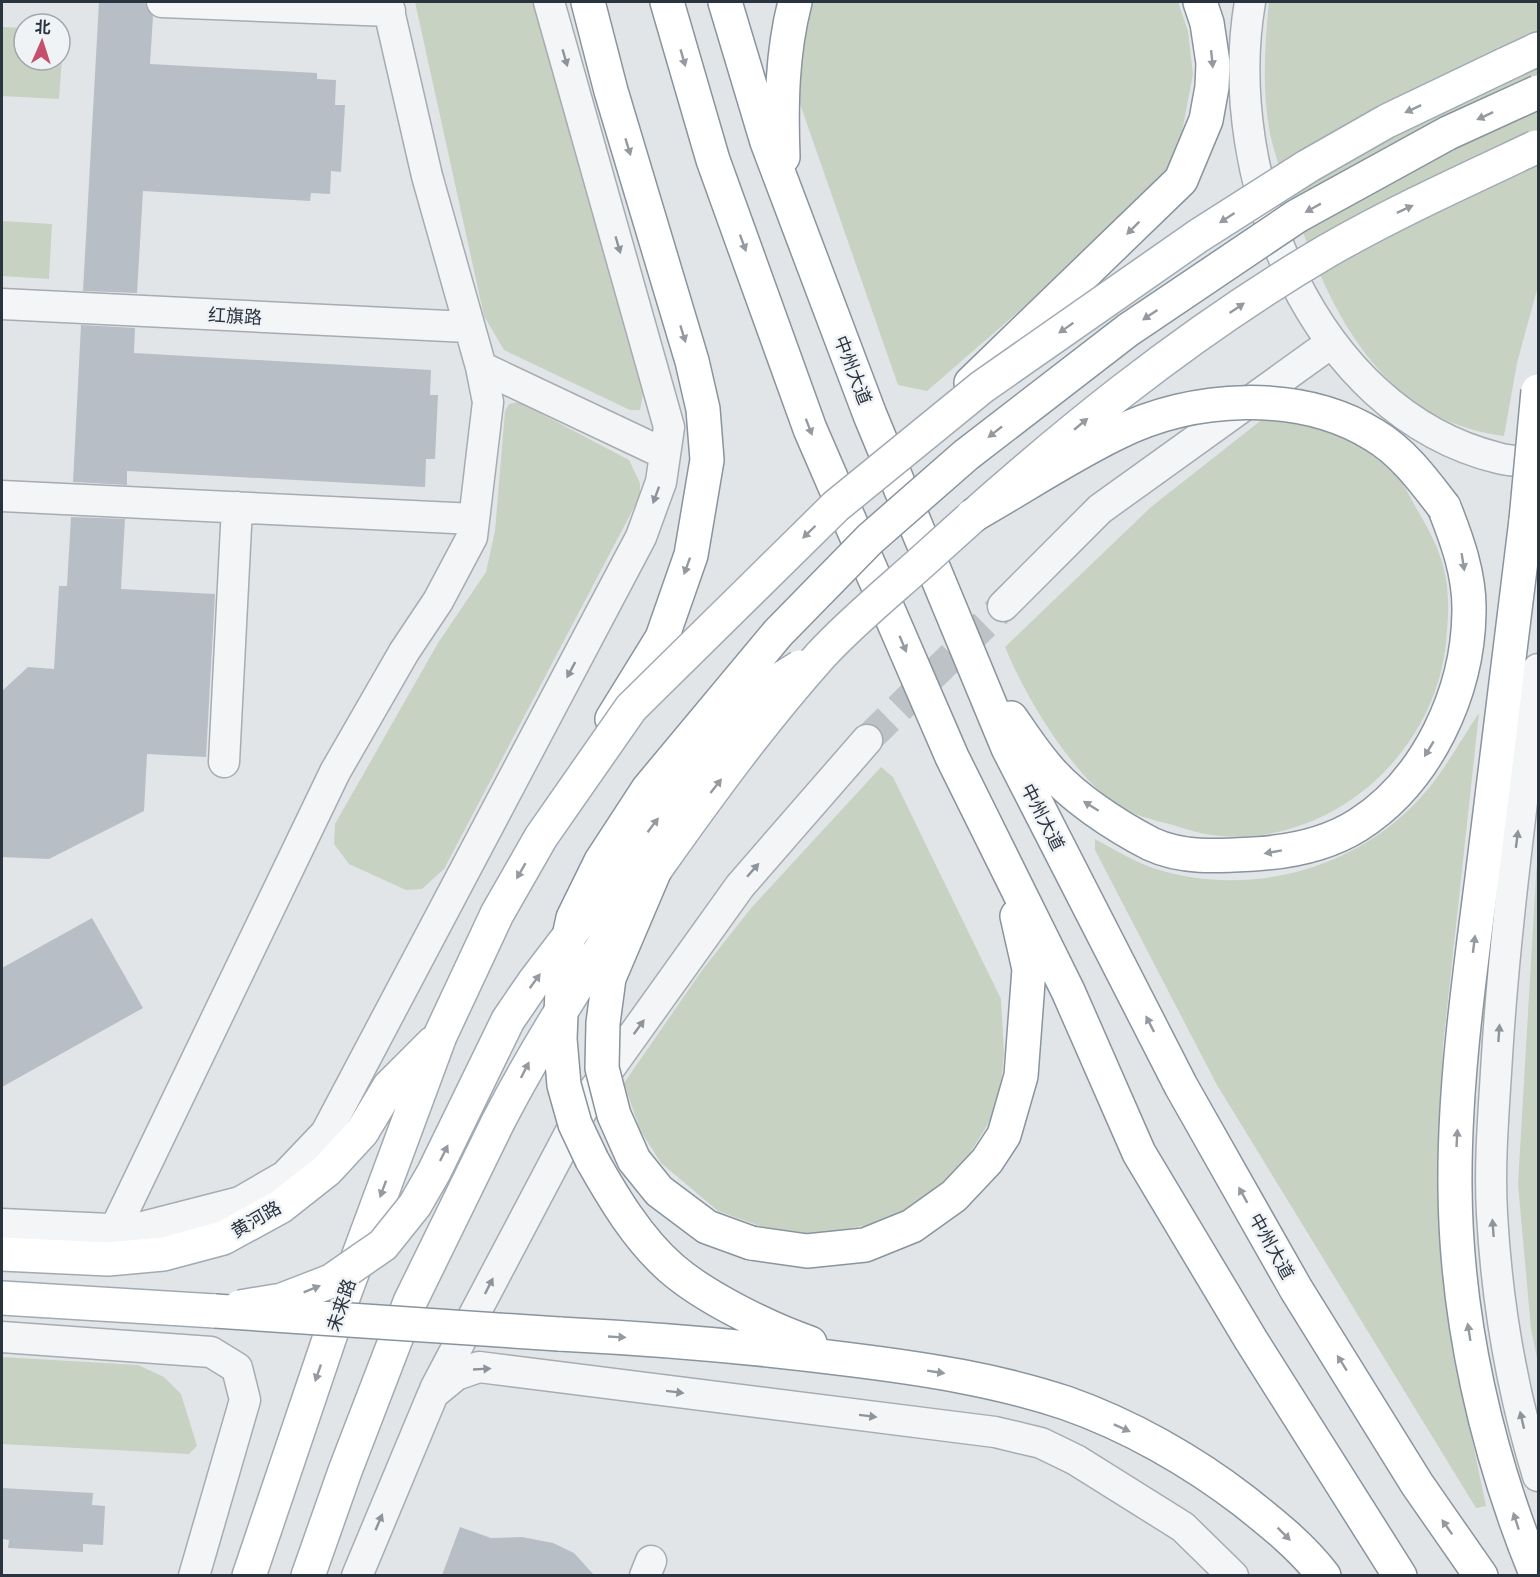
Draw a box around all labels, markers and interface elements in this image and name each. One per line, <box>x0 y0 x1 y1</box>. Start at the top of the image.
north arrow <box>12 12 72 72</box>
text: 北 <box>34 16 51 38</box>
one-way arrow <box>560 49 570 67</box>
one-way arrow <box>679 49 688 67</box>
one-way arrow <box>1207 49 1217 68</box>
one-way arrow <box>1404 104 1421 113</box>
one-way arrow <box>1477 112 1494 121</box>
one-way arrow <box>624 138 633 156</box>
one-way arrow <box>1304 203 1321 213</box>
one-way arrow <box>1397 204 1414 213</box>
one-way arrow <box>1219 212 1235 223</box>
one-way arrow <box>1126 221 1140 235</box>
one-way arrow <box>739 234 749 252</box>
one-way arrow <box>613 236 623 255</box>
street label: 红旗路 <box>207 302 263 330</box>
one-way arrow <box>1229 302 1246 313</box>
one-way arrow <box>1143 309 1159 321</box>
one-way arrow <box>1058 322 1074 333</box>
one-way arrow <box>679 325 688 343</box>
street label: 中州大道 <box>828 332 878 408</box>
one-way arrow <box>1073 417 1089 430</box>
one-way arrow <box>804 418 814 436</box>
one-way arrow <box>987 426 1003 439</box>
one-way arrow <box>651 486 661 504</box>
one-way arrow <box>802 525 816 539</box>
one-way arrow <box>1458 553 1467 572</box>
one-way arrow <box>682 557 692 575</box>
one-way arrow <box>898 636 908 654</box>
one-way arrow <box>566 662 576 679</box>
one-way arrow <box>1424 741 1434 758</box>
one-way arrow <box>709 779 721 794</box>
street label: 中州大道 <box>1016 779 1070 855</box>
one-way arrow <box>1083 800 1099 811</box>
one-way arrow <box>647 818 659 834</box>
one-way arrow <box>1513 829 1522 848</box>
one-way arrow <box>1263 847 1282 856</box>
one-way arrow <box>747 862 760 878</box>
one-way arrow <box>517 863 527 880</box>
one-way arrow <box>1469 934 1478 953</box>
one-way arrow <box>529 973 541 989</box>
one-way arrow <box>1145 1016 1155 1033</box>
one-way arrow <box>632 1020 644 1035</box>
one-way arrow <box>1494 1023 1503 1042</box>
one-way arrow <box>519 1061 529 1079</box>
one-way arrow <box>1453 1128 1462 1147</box>
one-way arrow <box>439 1144 448 1161</box>
one-way arrow <box>377 1180 387 1198</box>
one-way arrow <box>1238 1186 1248 1203</box>
street label: 黄河路 <box>226 1195 286 1243</box>
street label: 中州大道 <box>1244 1208 1300 1284</box>
one-way arrow <box>1489 1218 1498 1237</box>
street label: 未来路 <box>320 1275 362 1335</box>
one-way arrow <box>484 1278 493 1295</box>
one-way arrow <box>303 1283 321 1293</box>
one-way arrow <box>1464 1323 1473 1342</box>
one-way arrow <box>608 1332 627 1342</box>
one-way arrow <box>1337 1355 1348 1371</box>
one-way arrow <box>312 1364 322 1382</box>
one-way arrow <box>472 1365 491 1374</box>
one-way arrow <box>927 1368 946 1377</box>
one-way arrow <box>666 1387 685 1397</box>
one-way arrow <box>859 1411 878 1421</box>
one-way arrow <box>1517 1411 1527 1429</box>
one-way arrow <box>1113 1423 1131 1433</box>
one-way arrow <box>374 1512 384 1530</box>
one-way arrow <box>1510 1512 1520 1530</box>
one-way arrow <box>1441 1520 1453 1536</box>
one-way arrow <box>1277 1527 1291 1541</box>

